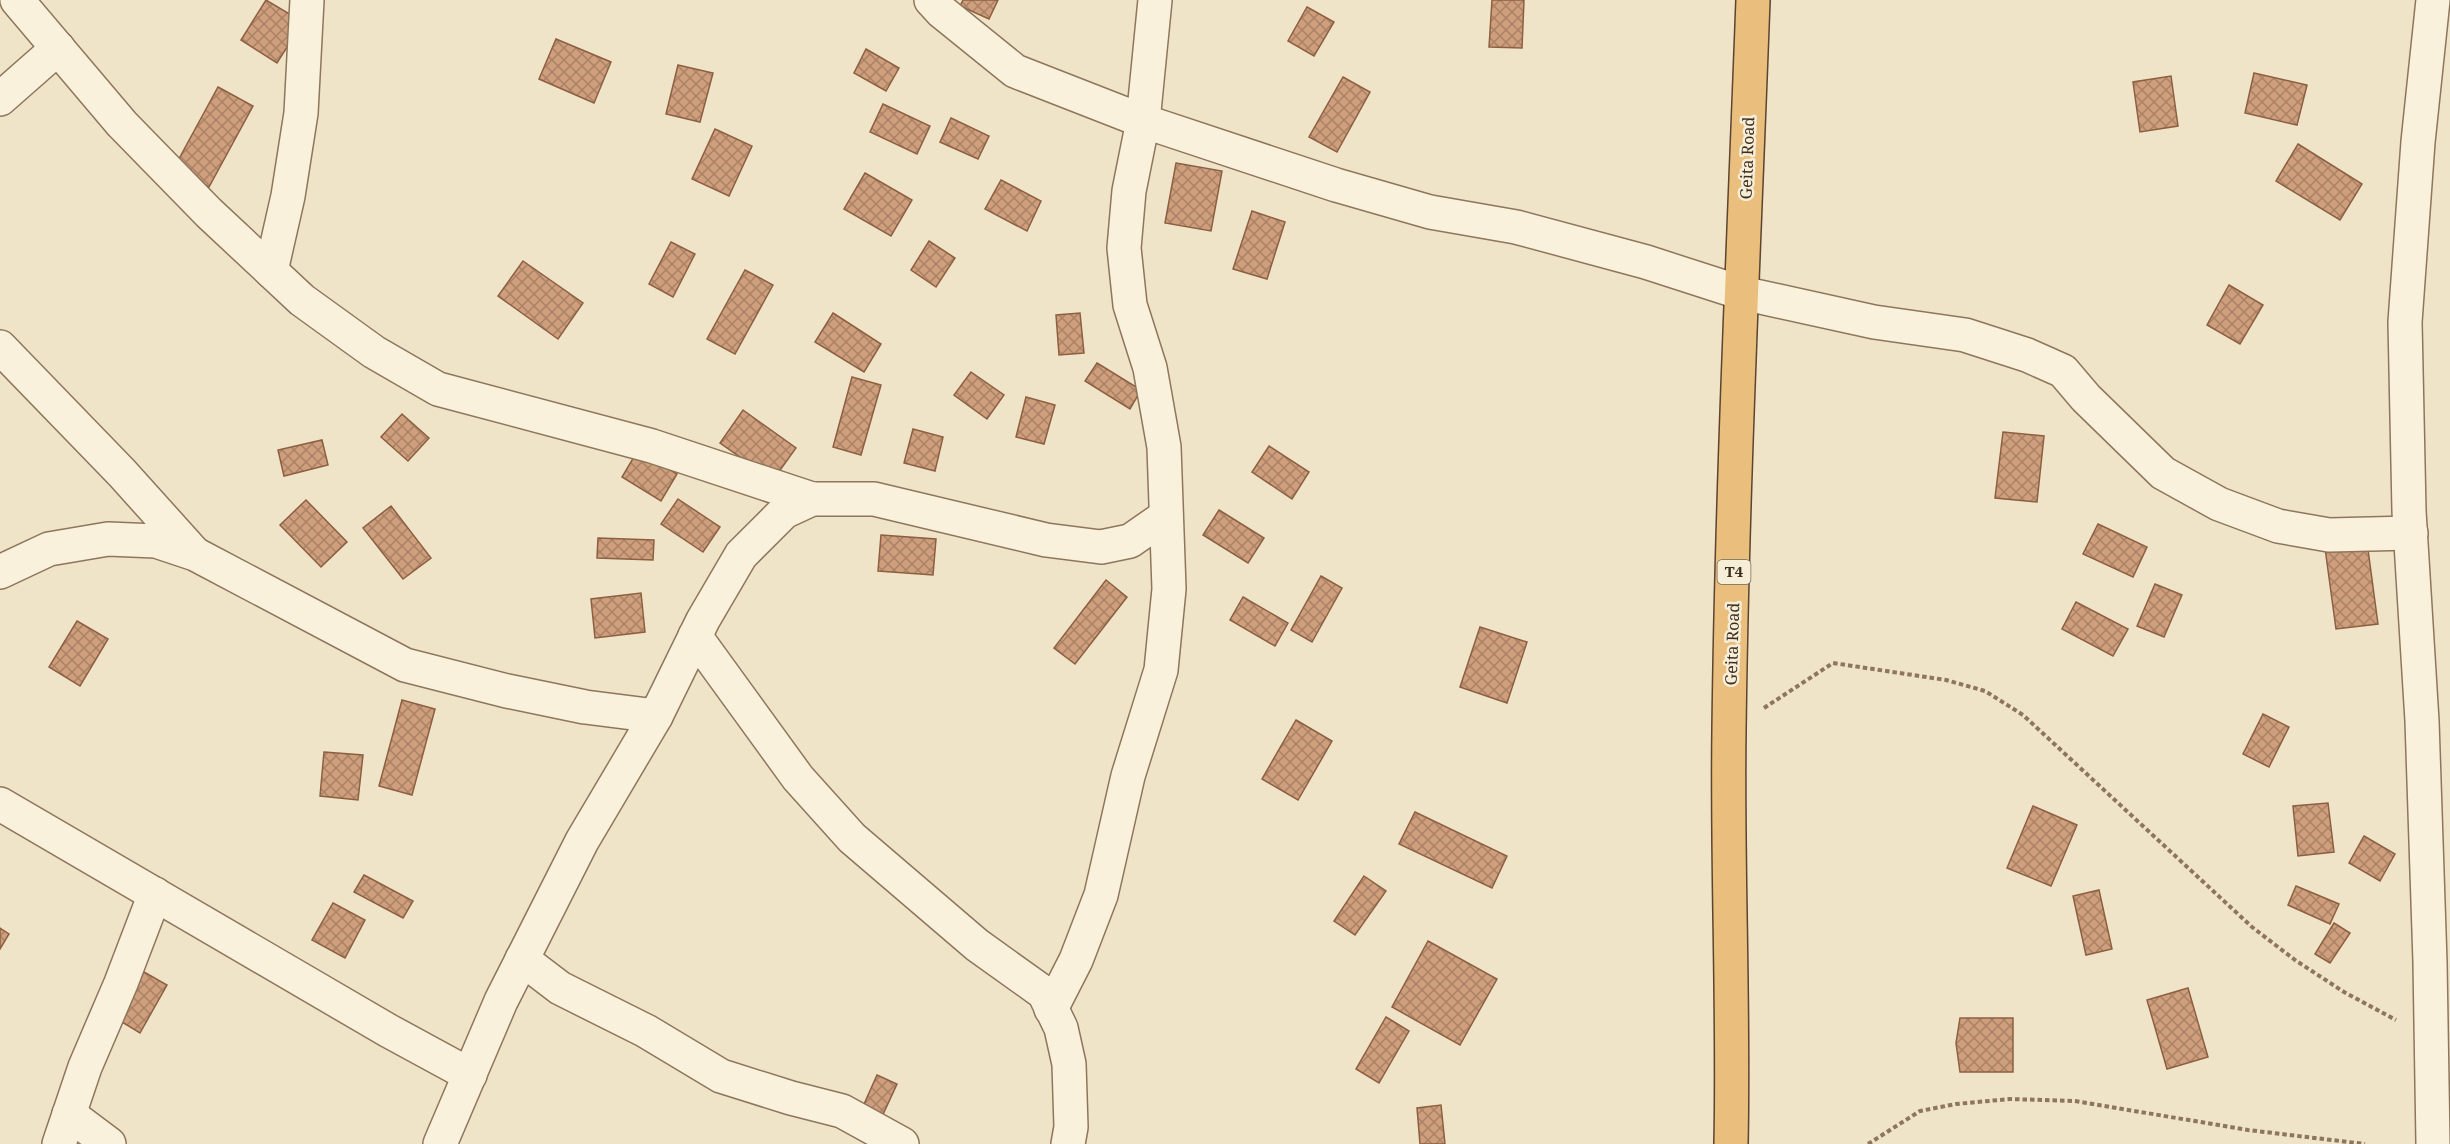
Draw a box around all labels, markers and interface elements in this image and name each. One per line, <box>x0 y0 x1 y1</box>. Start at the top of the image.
street label: Geita Road <box>1735 116 1759 200</box>
road number: T4 <box>1718 560 1750 584</box>
street label: Geita Road <box>1720 602 1744 686</box>

